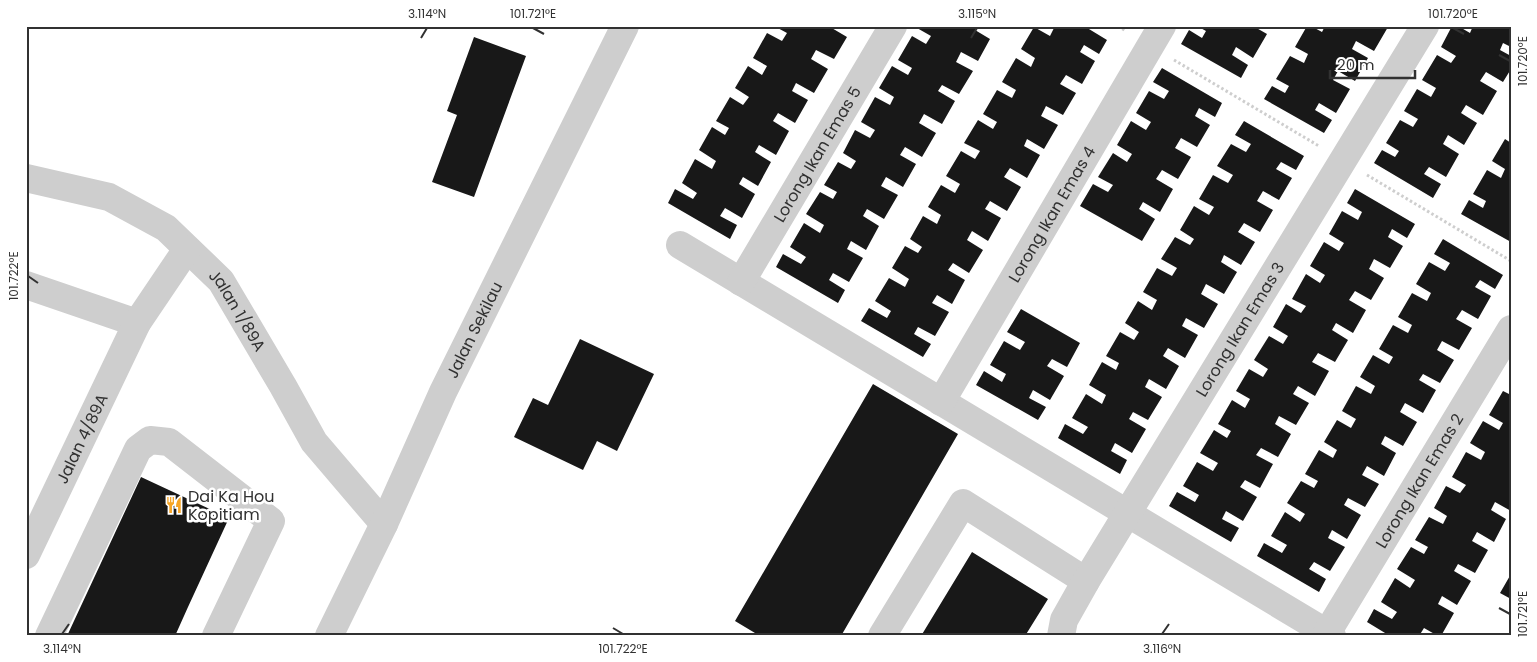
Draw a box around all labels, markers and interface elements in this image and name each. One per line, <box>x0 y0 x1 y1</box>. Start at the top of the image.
text: 3.114°N <box>408 5 446 22</box>
text: 101.721°E <box>510 5 556 22</box>
text: 3.115°N <box>958 5 996 22</box>
text: 101.720°E <box>1428 5 1478 22</box>
text: 101.720°E <box>1514 36 1531 86</box>
scale bar <box>1330 48 1414 80</box>
text: 20 m <box>1337 54 1375 75</box>
street label: Lorong Ikan Emas 5 <box>768 82 867 226</box>
street label: Lorong Ikan Emas 4 <box>1003 142 1101 287</box>
text: 101.722°E <box>5 251 22 301</box>
street label: Lorong Ikan Emas 3 <box>1190 258 1290 401</box>
street label: Jalan 1/89A <box>204 264 271 356</box>
street label: Jalan Sekilau <box>441 278 508 382</box>
street label: Jalan 4/89A <box>51 390 114 488</box>
street label: Lorong Ikan Emas 2 <box>1370 409 1469 553</box>
place label: Dai Ka Hou Kopitiam <box>188 485 275 526</box>
restaurant icon: Dai Ka Hou Kopitiam <box>164 495 184 515</box>
text: 101.721°E <box>1514 591 1531 637</box>
text: 3.114°N <box>43 640 81 657</box>
text: 101.722°E <box>598 640 648 657</box>
text: 3.116°N <box>1143 640 1181 657</box>

